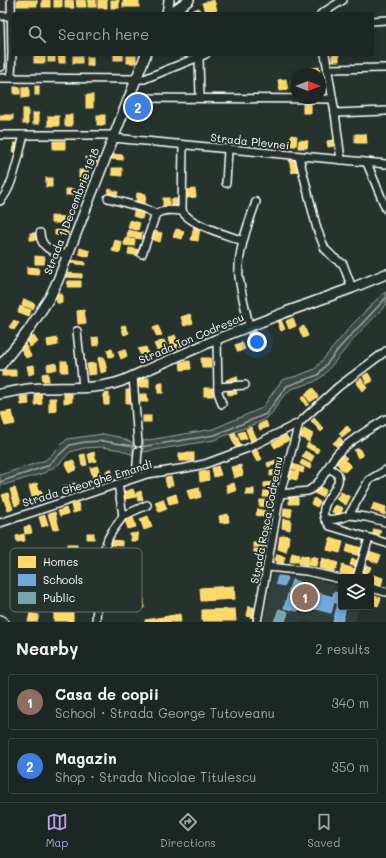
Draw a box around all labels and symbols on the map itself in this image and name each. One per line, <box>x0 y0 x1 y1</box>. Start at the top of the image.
north arrow <box>290 68 326 104</box>
pin: 2 <box>125 92 151 122</box>
street label: Strada Plevnei <box>210 129 290 153</box>
street label: Strada 1 Decembrie 1918 <box>40 145 102 277</box>
street label: Strada Ion Codrescu <box>136 309 246 367</box>
your location <box>247 332 267 352</box>
street label: Strada Roșca Codreanu <box>246 455 286 585</box>
street label: Strada Gheorghe Emandi <box>20 456 154 510</box>
legend <box>10 548 142 612</box>
text: Homes <box>43 554 78 569</box>
text: Schools <box>43 572 83 587</box>
pin: 1 <box>292 582 318 612</box>
text: Public <box>43 590 75 605</box>

